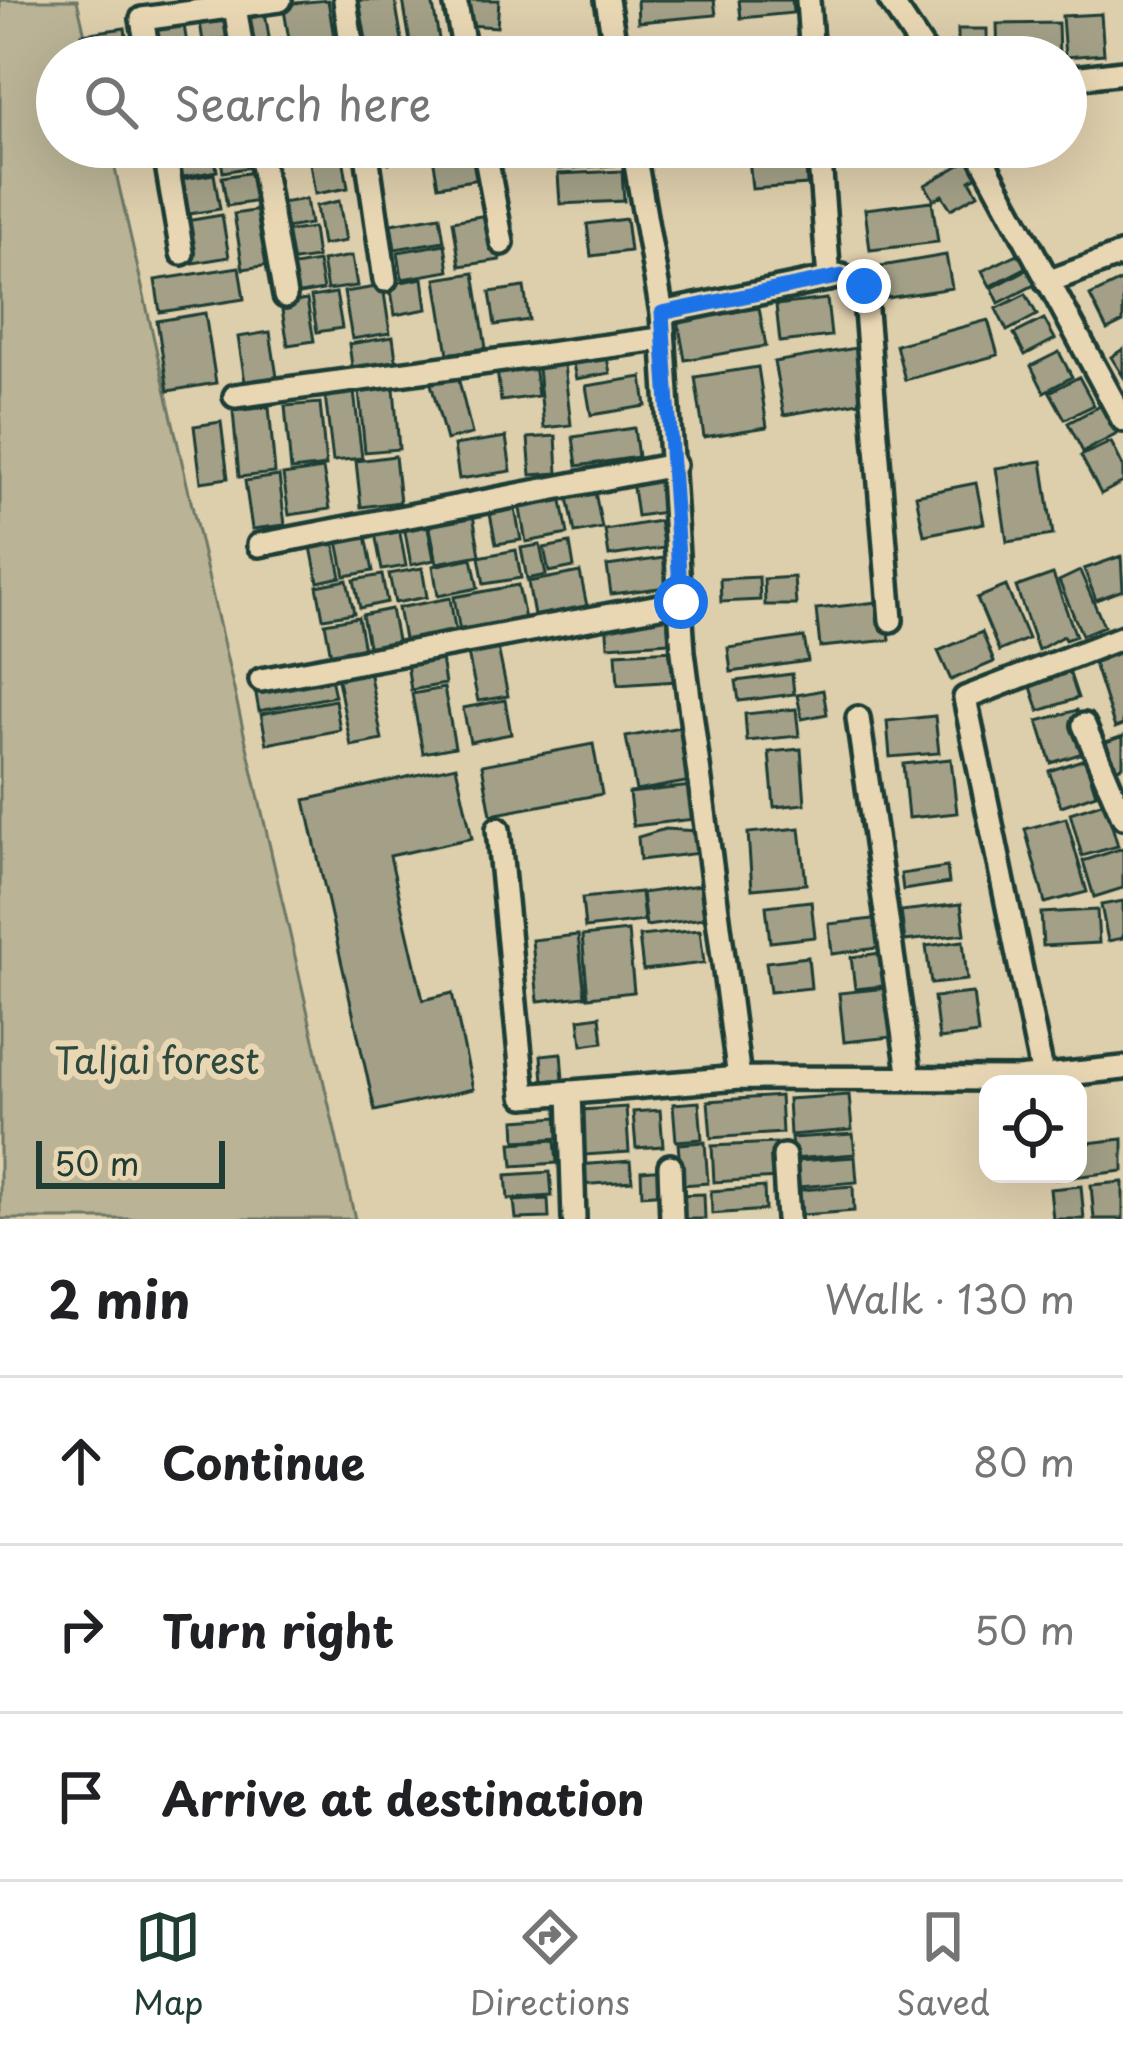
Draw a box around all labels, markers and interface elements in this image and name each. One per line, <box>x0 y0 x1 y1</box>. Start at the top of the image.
search box <box>36 36 1087 168</box>
text: Search here <box>174 68 431 136</box>
icon: search <box>78 69 144 135</box>
route end <box>837 259 891 313</box>
route start <box>654 575 708 629</box>
park label: Taljai forest <box>54 1032 260 1086</box>
map controls <box>979 1075 1087 1183</box>
button: locate <box>979 1075 1087 1183</box>
scale bar <box>36 1135 225 1188</box>
text: 50 m <box>54 1137 140 1187</box>
text: 2 min <box>48 1259 190 1336</box>
text: Walk · 130 m <box>825 1268 1075 1327</box>
text: Continue <box>162 1427 365 1495</box>
icon: ahead <box>48 1428 114 1494</box>
text: 80 m <box>973 1431 1075 1490</box>
text: Turn right <box>162 1595 394 1663</box>
icon: right <box>48 1596 114 1662</box>
text: 50 m <box>974 1599 1075 1658</box>
text: Arrive at destination <box>162 1763 645 1831</box>
icon: arrive <box>48 1764 114 1830</box>
tab: Map <box>133 1904 204 2026</box>
tab: Directions <box>470 1904 630 2026</box>
tab: Saved <box>896 1904 990 2026</box>

